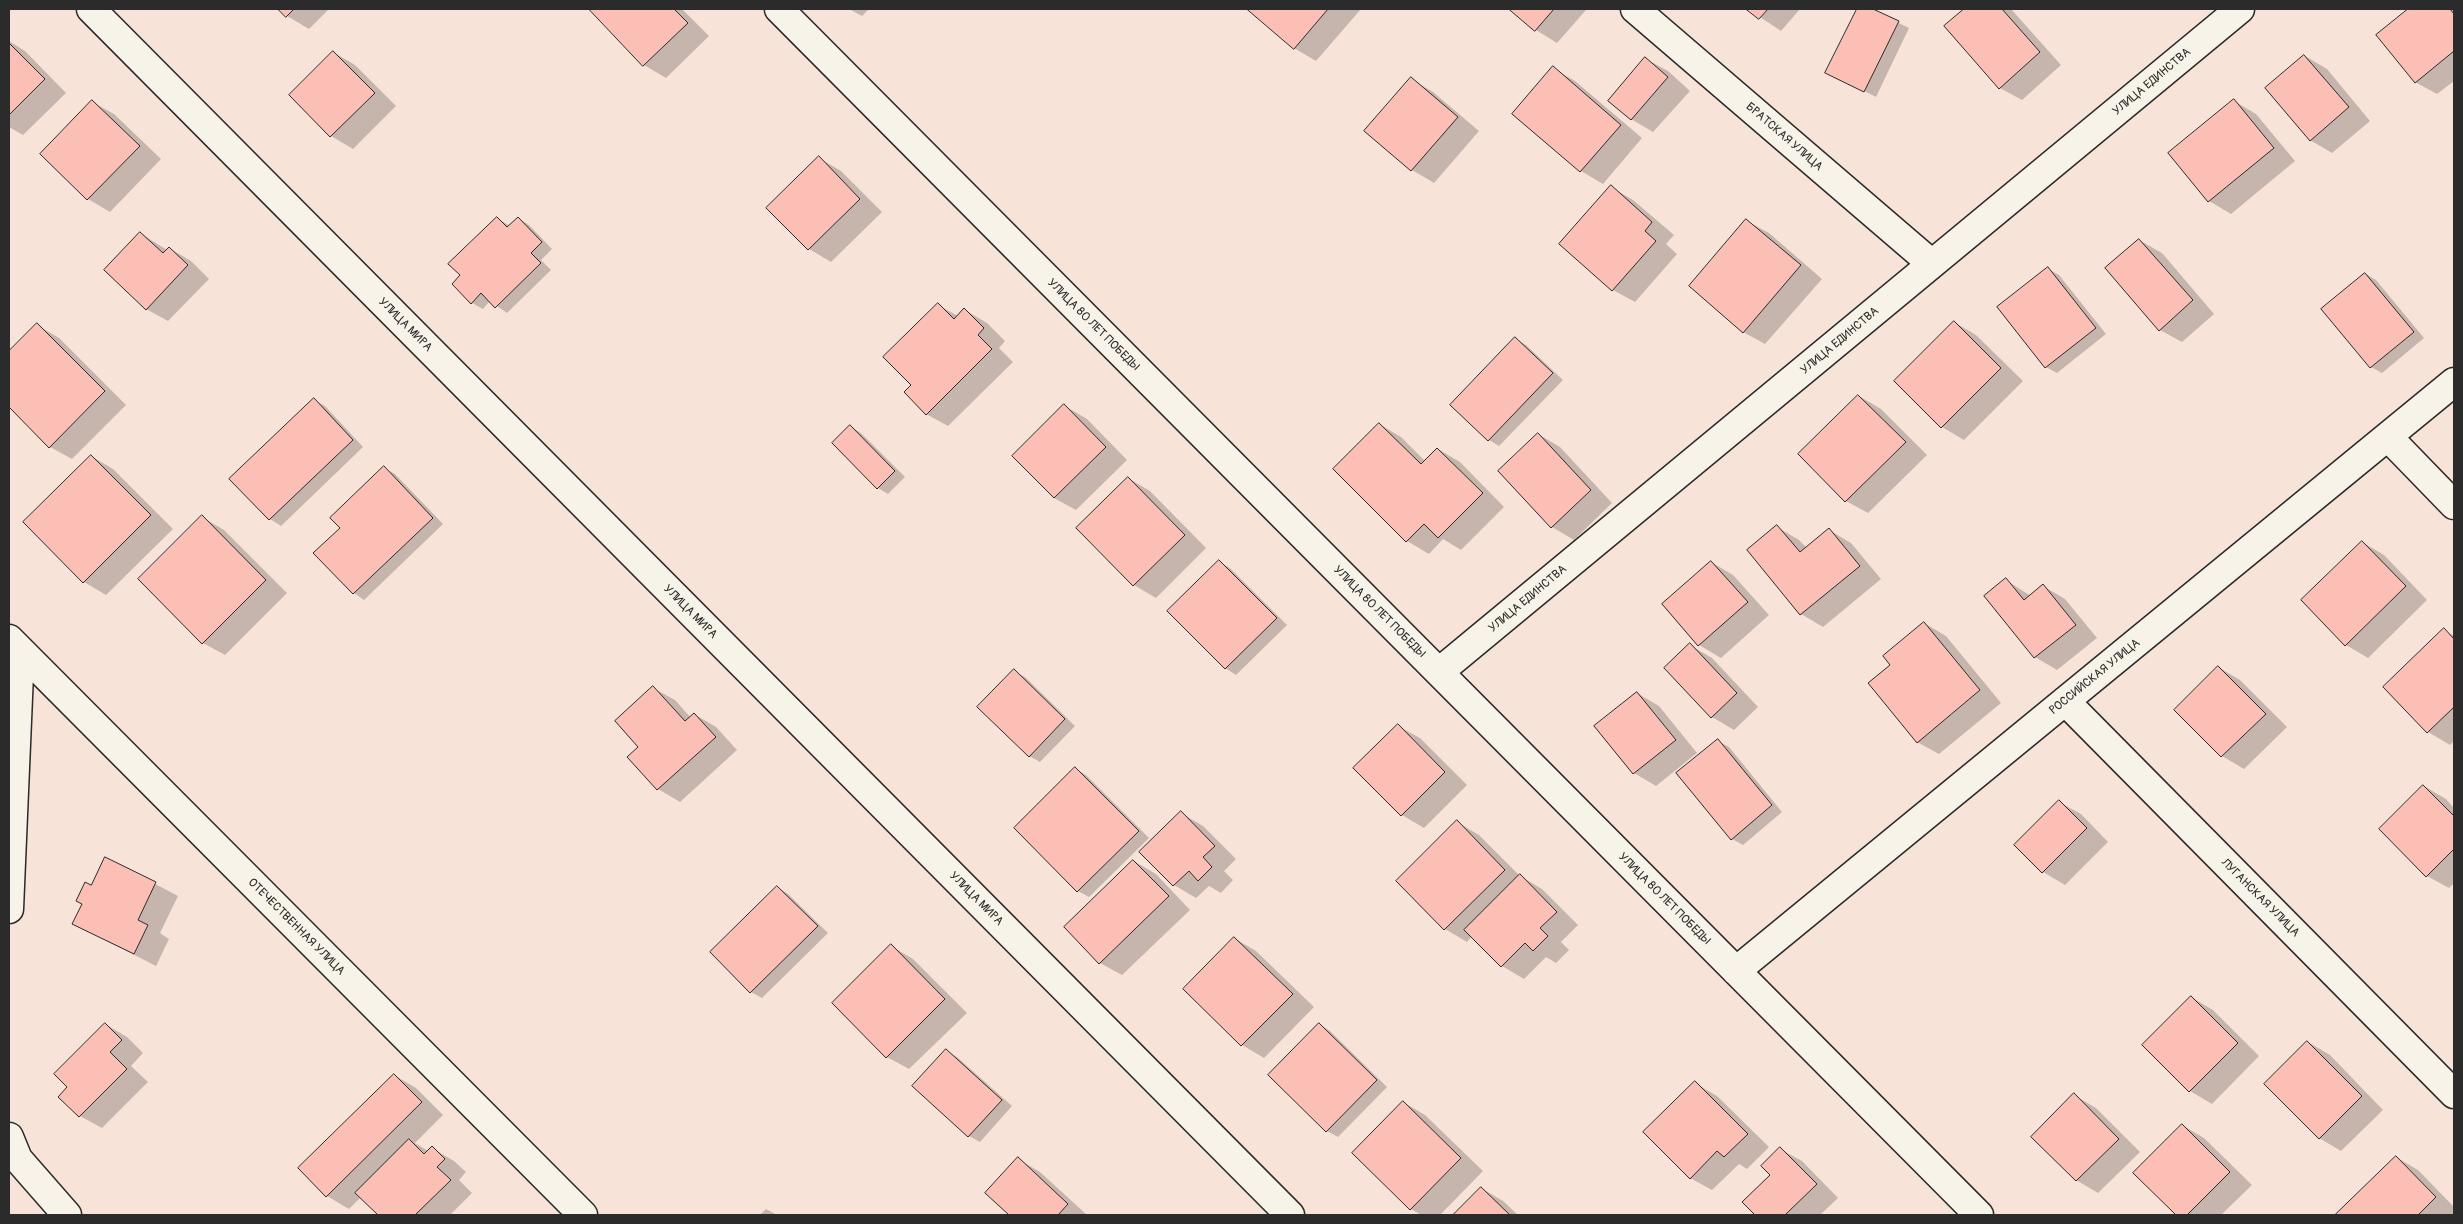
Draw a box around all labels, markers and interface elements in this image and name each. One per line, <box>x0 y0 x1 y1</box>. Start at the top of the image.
street label: УЛИЦА ЕДИНСТВА <box>2110 45 2194 119</box>
street label: БРАТСКАЯ УЛИЦА <box>1743 100 1825 174</box>
street label: УЛИЦА 80 ЛЕТ ПОБЕДЫ <box>1044 276 1142 374</box>
street label: УЛИЦА МИРА <box>375 295 435 355</box>
street label: УЛИЦА ЕДИНСТВА <box>1798 304 1882 378</box>
street label: УЛИЦА ЕДИНСТВА <box>1486 562 1570 636</box>
street label: УЛИЦА 80 ЛЕТ ПОБЕДЫ <box>1330 563 1428 661</box>
street label: УЛИЦА МИРА <box>660 582 720 642</box>
street label: РОССИЙСКАЯ УЛИЦА <box>2047 636 2143 718</box>
street label: УЛИЦА 80 ЛЕТ ПОБЕДЫ <box>1615 850 1713 948</box>
street label: ЛУГАНСКАЯ УЛИЦА <box>2218 856 2302 940</box>
street label: УЛИЦА МИРА <box>946 869 1006 929</box>
street label: ОТЕЧЕСТВЕННАЯ УЛИЦА <box>244 875 348 979</box>

